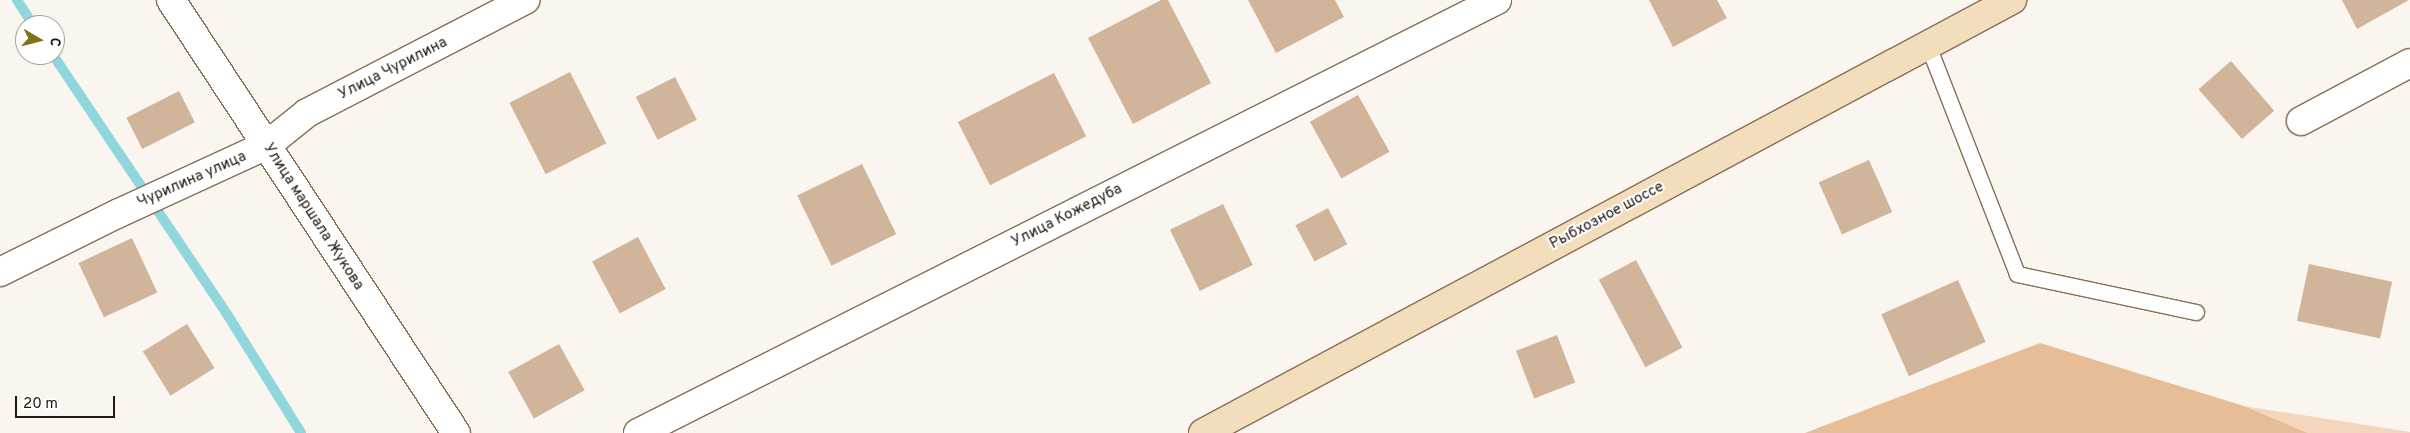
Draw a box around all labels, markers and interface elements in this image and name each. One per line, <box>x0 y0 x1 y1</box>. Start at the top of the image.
north arrow <box>15 15 65 65</box>
street label: Улица Чурилина <box>336 34 450 104</box>
text: С <box>45 36 63 48</box>
street label: Улица маршала Жукова <box>259 140 367 294</box>
street label: Чурилина улица <box>135 148 249 212</box>
street label: Рыбхозное шоссе <box>1547 178 1667 254</box>
street label: Улица Кожедуба <box>1009 180 1125 252</box>
scale bar <box>18 386 118 418</box>
text: 20 m <box>23 395 58 414</box>

